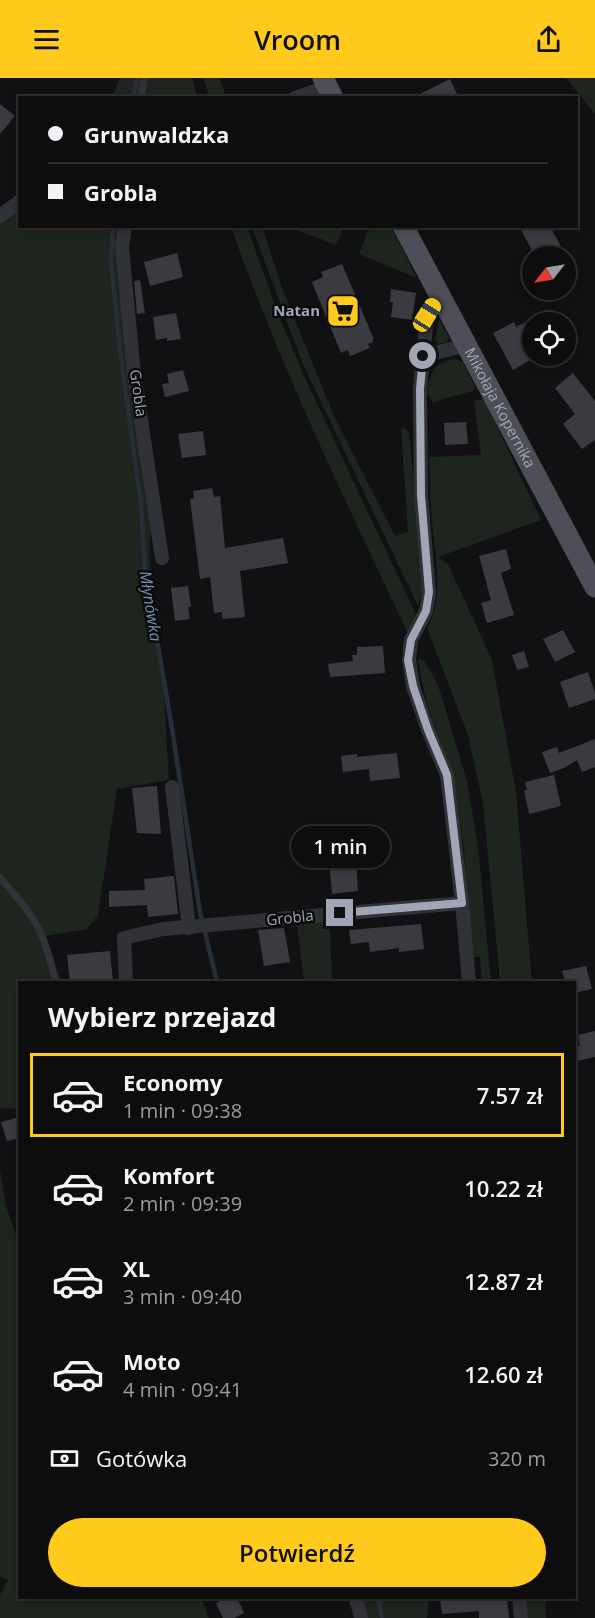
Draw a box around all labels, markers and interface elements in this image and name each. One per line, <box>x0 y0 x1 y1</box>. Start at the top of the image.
text: Vroom <box>254 21 341 58</box>
icon: menu <box>30 23 63 56</box>
icon: share <box>532 23 565 56</box>
text: Grunwaldzka <box>84 119 229 149</box>
text: Grobla <box>84 177 157 207</box>
north arrow <box>522 246 576 300</box>
map controls <box>522 246 576 366</box>
supermarket icon: Natan <box>325 293 361 329</box>
car <box>410 295 444 335</box>
place label: Natan <box>273 300 320 320</box>
button: locate <box>522 312 576 366</box>
route start <box>409 342 436 369</box>
street label: Mikołaja Kopernika <box>460 344 541 471</box>
street label: Grobla <box>126 368 152 418</box>
water label: Młynówka <box>135 569 167 643</box>
callout: 1 min <box>290 826 389 868</box>
text: 1 min <box>314 833 368 860</box>
route end <box>326 899 353 926</box>
street label: Grobla <box>265 905 314 929</box>
text: Wybierz przejazd <box>48 998 276 1035</box>
text: Economy <box>123 1067 222 1097</box>
icon: car <box>51 1068 105 1122</box>
text: 7.57 zł <box>477 1080 543 1110</box>
text: 1 min · 09:38 <box>123 1097 242 1124</box>
text: Komfort <box>123 1160 215 1190</box>
icon: car <box>51 1161 105 1215</box>
text: 10.22 zł <box>464 1173 543 1203</box>
text: 2 min · 09:39 <box>123 1190 242 1217</box>
text: XL <box>123 1253 150 1283</box>
icon: car <box>51 1254 105 1308</box>
text: 12.87 zł <box>464 1266 543 1296</box>
text: 3 min · 09:40 <box>123 1283 242 1310</box>
text: Moto <box>123 1346 181 1376</box>
icon: car <box>51 1347 105 1401</box>
text: 12.60 zł <box>464 1359 543 1389</box>
text: 4 min · 09:41 <box>123 1376 242 1403</box>
icon: cash <box>48 1442 81 1475</box>
text: Gotówka <box>96 1443 187 1473</box>
text: 320 m <box>488 1445 546 1472</box>
button: Potwierdź <box>48 1518 546 1587</box>

